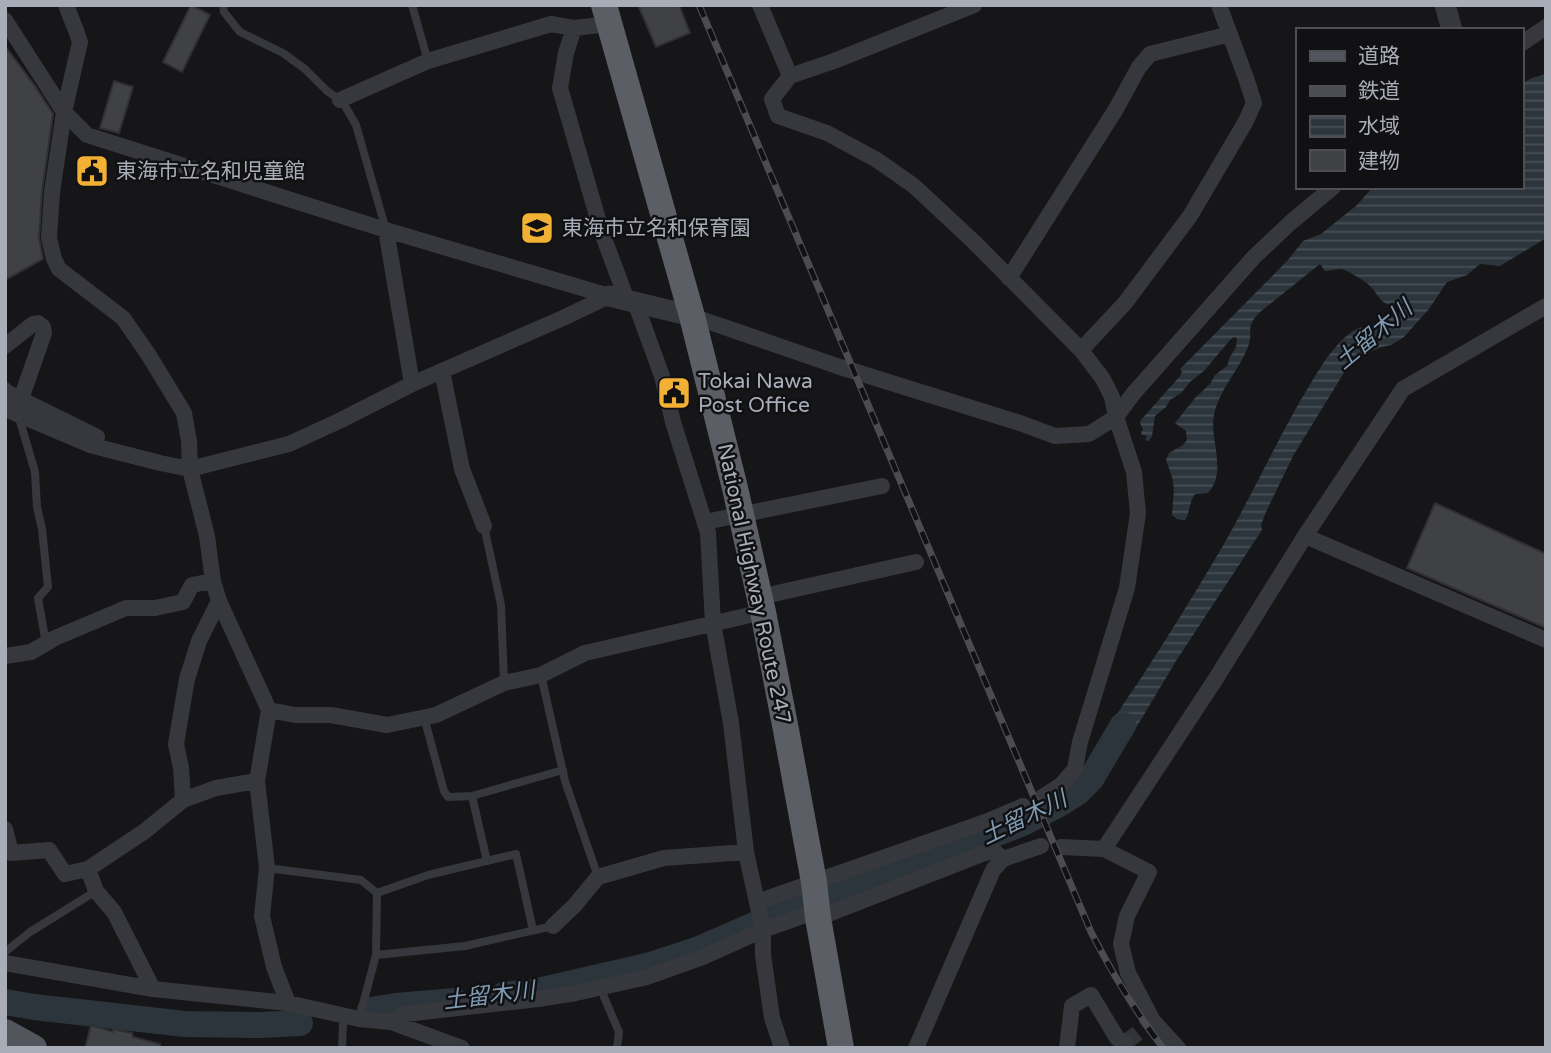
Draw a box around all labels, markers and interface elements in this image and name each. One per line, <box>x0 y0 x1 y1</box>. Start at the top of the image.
legend <box>1296 28 1523 189</box>
text: 道路 <box>1358 44 1400 69</box>
text: 鉄道 <box>1358 79 1400 104</box>
text: 水域 <box>1358 114 1400 139</box>
text: 建物 <box>1358 149 1400 174</box>
public building icon: 東海市立名和児童館 <box>73 152 111 190</box>
place label: 東海市立名和児童館 <box>116 159 305 184</box>
school or university icon: 東海市立名和保育園 <box>518 209 556 247</box>
place label: 東海市立名和保育園 <box>562 216 751 241</box>
water label: 土留木川 <box>1330 293 1421 375</box>
place label: Tokai Nawa Post Office <box>698 369 813 418</box>
public building icon: Tokai Nawa Post Office <box>655 374 693 412</box>
street label: National Highway Route 247 <box>712 441 796 727</box>
water label: 土留木川 <box>977 784 1074 851</box>
water label: 土留木川 <box>442 976 539 1016</box>

